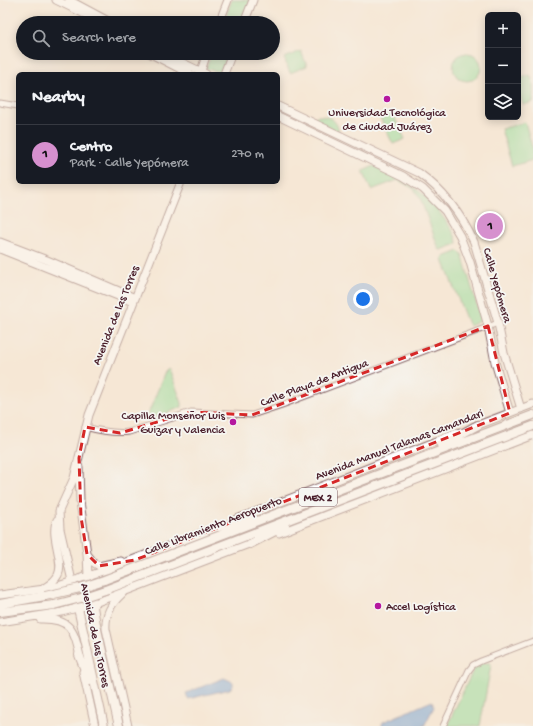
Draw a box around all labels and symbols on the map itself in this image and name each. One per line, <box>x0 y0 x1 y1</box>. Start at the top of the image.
marker: Universidad Tecnológica de Ciudad Juárez <box>382 94 392 104</box>
place label: Universidad Tecnológica de Ciudad Juárez <box>328 107 446 135</box>
pin: 1 <box>477 211 503 241</box>
street label: Calle Yepómera <box>479 247 514 325</box>
street label: Avenida de las Torres <box>91 263 143 368</box>
your location <box>353 289 373 309</box>
street label: Calle Playa de Antigua <box>259 357 371 411</box>
street label: Avenida Manuel Talamas Camandari <box>314 407 486 484</box>
place label: Capilla Monseñor Luis Guizar y Valencia <box>122 410 226 438</box>
marker: Capilla Monseñor Luis Guizar y Valencia <box>228 417 238 427</box>
road number: MEX 2 <box>299 488 337 506</box>
street label: Calle Libramiento Aeropuerto <box>143 494 284 559</box>
street label: Avenida de las Torres <box>76 582 112 689</box>
marker: Accel Logística <box>373 601 383 611</box>
place label: Accel Logística <box>386 601 456 615</box>

